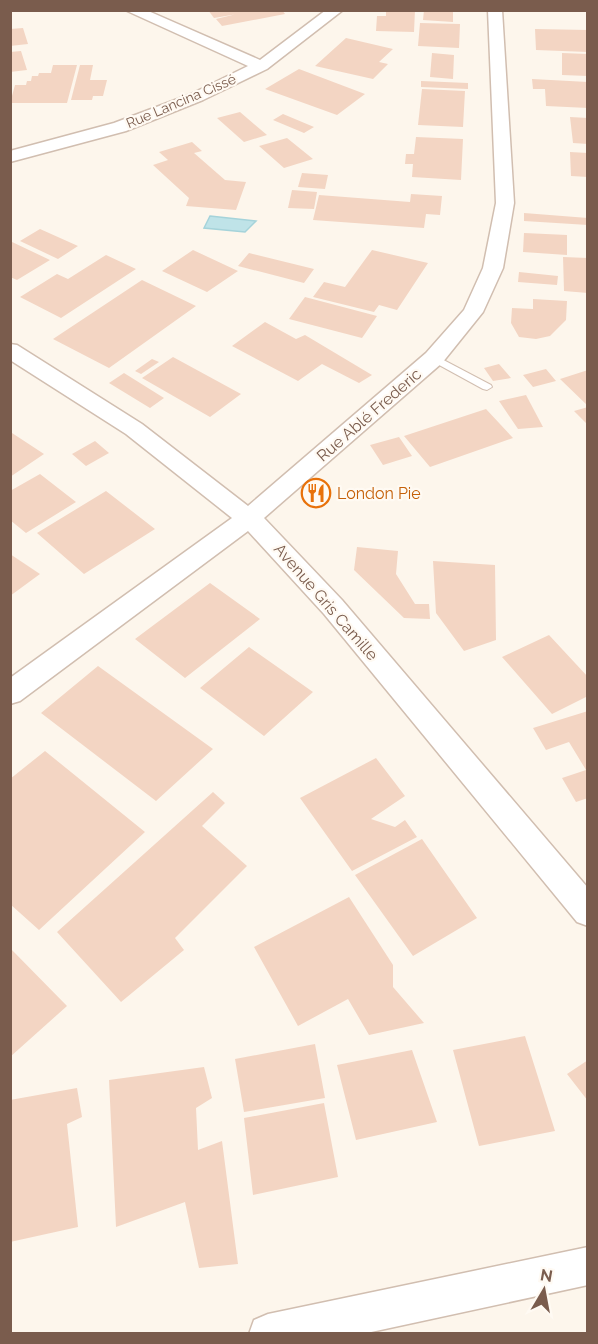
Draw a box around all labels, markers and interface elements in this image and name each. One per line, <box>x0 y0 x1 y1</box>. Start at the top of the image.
street label: Rue Lancina Cissé <box>124 71 238 131</box>
street label: Rue Ablé Frederic <box>313 364 425 466</box>
restaurant icon: London Pie <box>300 477 332 509</box>
place label: London Pie <box>337 484 421 503</box>
street label: Avenue Gris Camille <box>270 540 382 664</box>
north arrow <box>514 1260 574 1320</box>
text: N <box>539 1265 554 1286</box>

